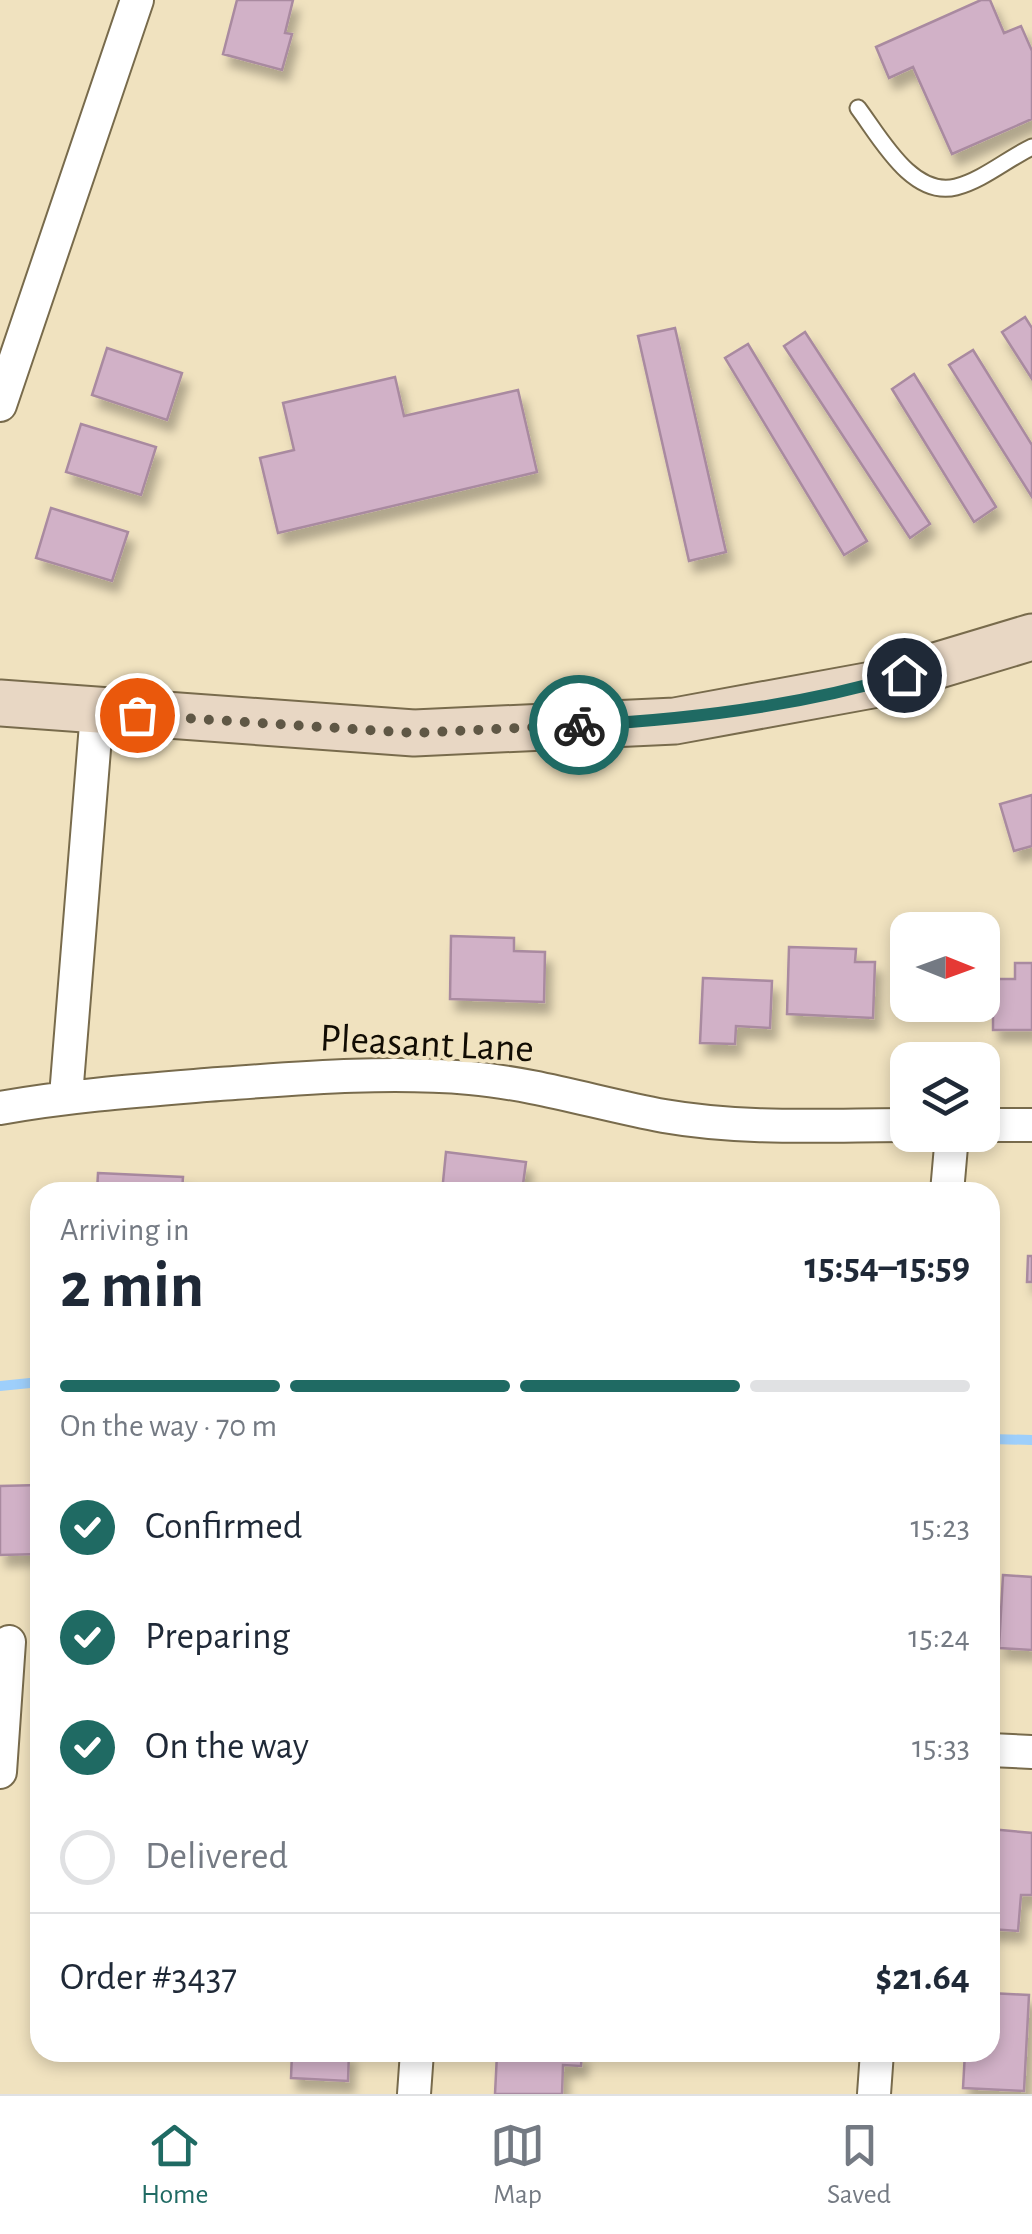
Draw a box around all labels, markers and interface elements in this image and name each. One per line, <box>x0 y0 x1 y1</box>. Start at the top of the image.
pin <box>862 633 947 718</box>
icon: home <box>877 648 932 703</box>
pin <box>95 673 180 758</box>
courier <box>529 675 629 775</box>
icon: bag <box>110 688 165 743</box>
icon: bike <box>552 698 607 753</box>
north arrow <box>890 912 1000 1022</box>
map controls <box>890 912 1000 1152</box>
street label: Pleasant Lane <box>319 1018 535 1070</box>
button: layers <box>890 1042 1000 1152</box>
text: Arriving in <box>60 1214 189 1246</box>
text: 15:54–15:59 <box>805 1248 970 1286</box>
text: 2 min <box>60 1254 204 1319</box>
text: On the way · 70 m <box>60 1410 277 1442</box>
icon: check <box>60 1500 115 1555</box>
text: Confirmed <box>145 1508 302 1546</box>
text: 15:23 <box>911 1511 970 1543</box>
icon: check <box>60 1610 115 1665</box>
text: Preparing <box>145 1618 290 1656</box>
text: 15:24 <box>908 1621 970 1653</box>
icon: check <box>60 1720 115 1775</box>
text: On the way <box>145 1728 309 1766</box>
text: 15:33 <box>912 1731 970 1763</box>
text: Delivered <box>145 1838 288 1876</box>
text: Order #3437 <box>60 1959 237 1997</box>
text: $21.64 <box>875 1959 970 1997</box>
tab: Home <box>141 2118 208 2212</box>
tab: Map <box>490 2118 545 2212</box>
tab: Saved <box>827 2118 891 2212</box>

